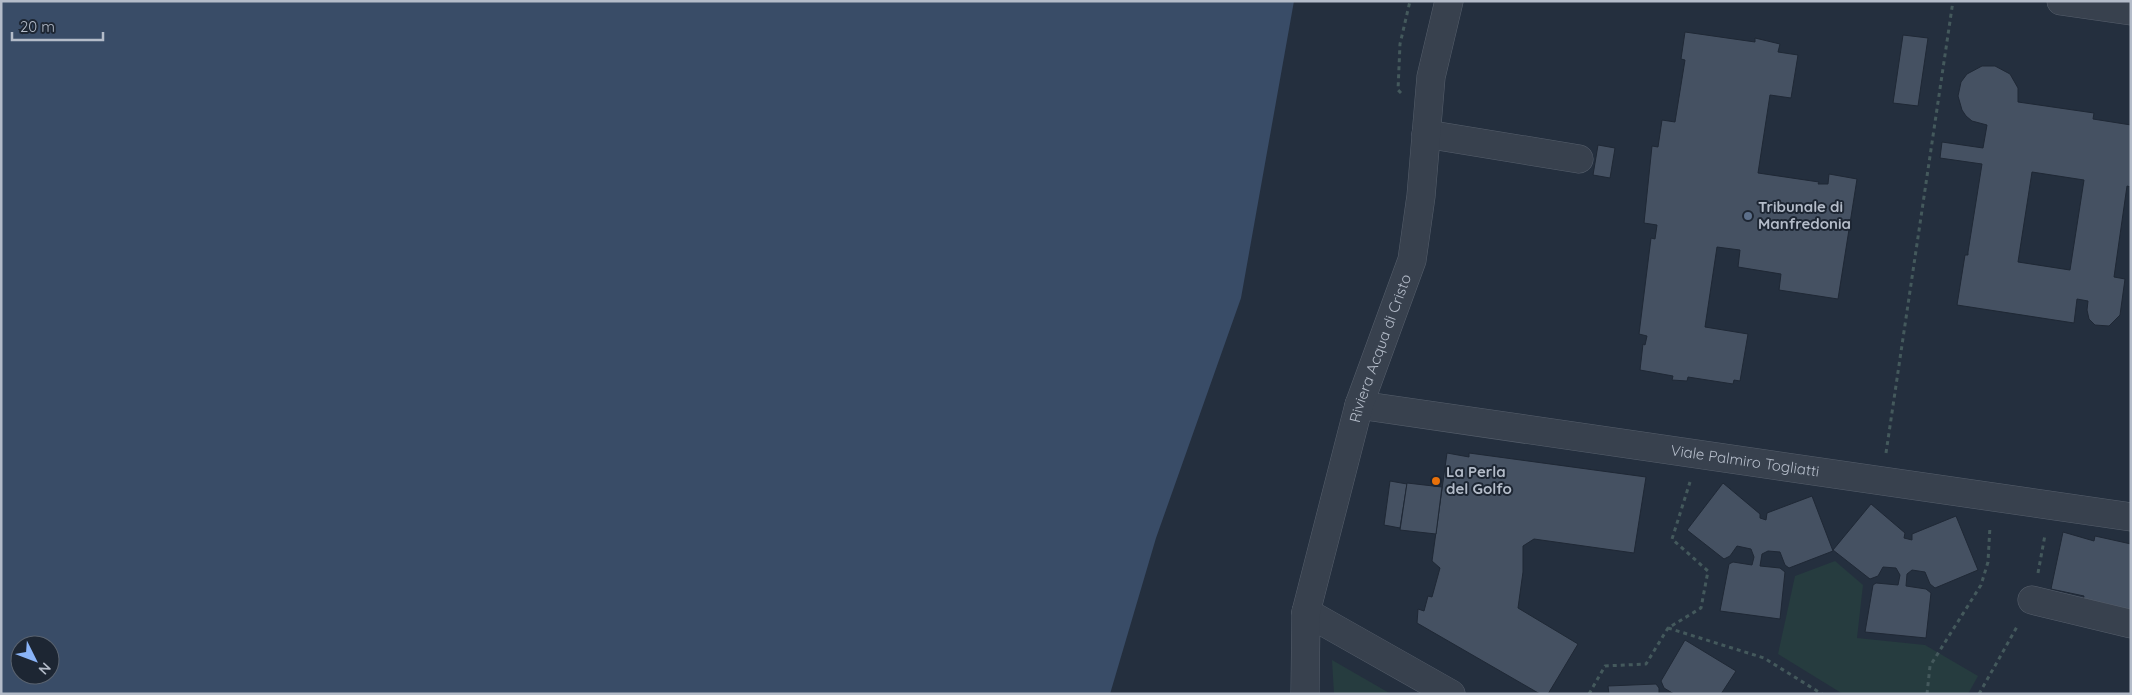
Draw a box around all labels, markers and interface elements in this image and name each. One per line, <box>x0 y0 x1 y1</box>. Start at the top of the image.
scale bar <box>12 10 104 42</box>
text: 20 m <box>20 17 55 36</box>
place label: Tribunale di Manfredonia <box>1758 197 1851 233</box>
marker: Tribunale di Manfredonia <box>1742 210 1754 222</box>
street label: Riviera Acqua di Cristo <box>1345 271 1415 425</box>
street label: Viale Palmiro Togliatti <box>1669 440 1821 481</box>
place label: La Perla del Golfo <box>1446 462 1512 498</box>
marker: La Perla del Golfo <box>1430 475 1442 487</box>
north arrow <box>10 635 60 685</box>
text: N <box>35 659 55 679</box>

